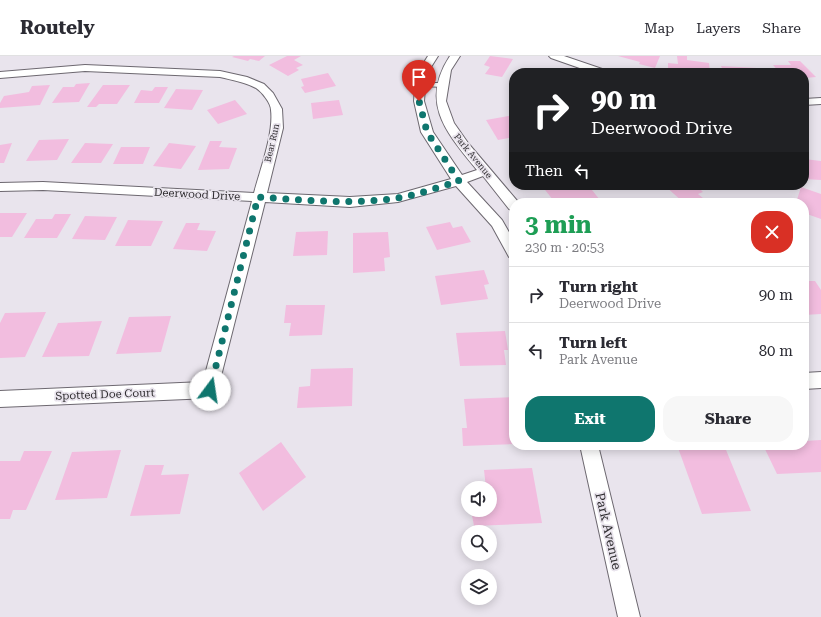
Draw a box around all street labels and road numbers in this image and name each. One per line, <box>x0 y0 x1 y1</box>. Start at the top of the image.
street label: Bear Run <box>263 123 281 163</box>
street label: Park Avenue <box>452 132 494 180</box>
street label: Deerwood Drive <box>154 186 240 203</box>
street label: Spotted Doe Court <box>55 386 155 403</box>
street label: Park Avenue <box>592 491 625 571</box>

